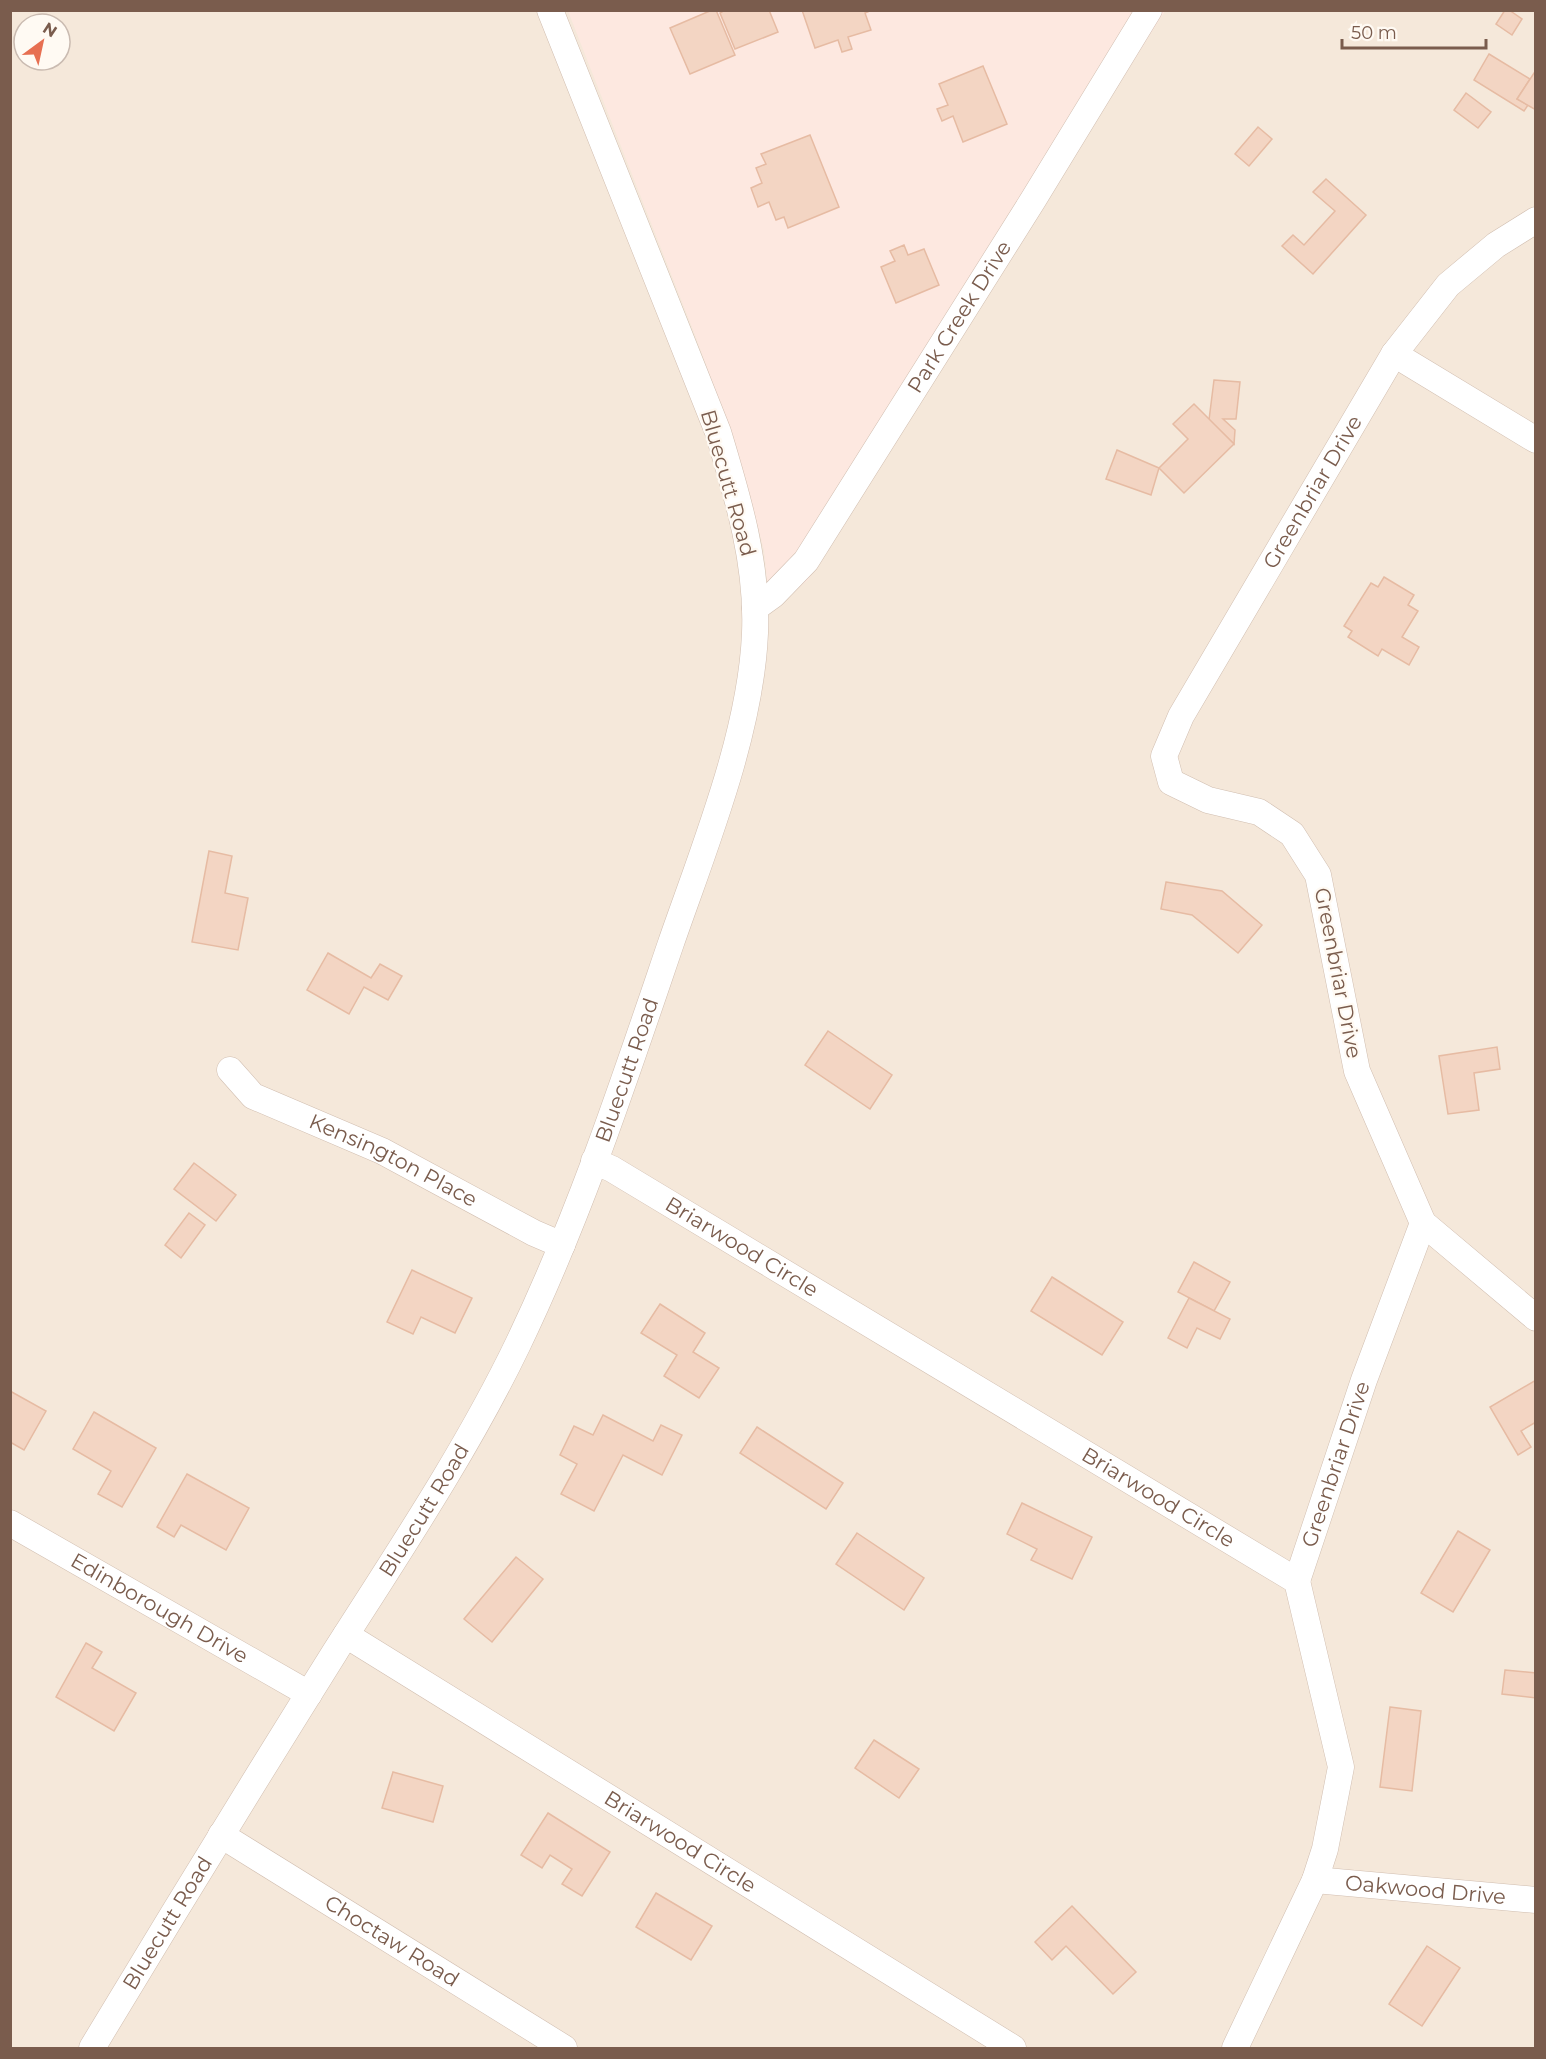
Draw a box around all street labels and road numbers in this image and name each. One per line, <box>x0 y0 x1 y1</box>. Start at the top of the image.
street label: Park Creek Drive <box>902 236 1016 397</box>
street label: Bluecutt Road <box>696 407 761 559</box>
street label: Greenbriar Drive <box>1258 411 1367 573</box>
street label: Greenbriar Drive <box>1310 885 1367 1060</box>
street label: Bluecutt Road <box>590 994 663 1146</box>
street label: Kensington Place <box>305 1108 482 1212</box>
street label: Briarwood Circle <box>661 1191 823 1302</box>
street label: Greenbriar Drive <box>1296 1378 1375 1550</box>
street label: Bluecutt Road <box>373 1439 474 1581</box>
street label: Briarwood Circle <box>1077 1442 1239 1553</box>
street label: Edinborough Drive <box>67 1547 253 1668</box>
street label: Briarwood Circle <box>600 1785 761 1898</box>
street label: Bluecutt Road <box>117 1852 217 1994</box>
street label: Oakwood Drive <box>1344 1870 1507 1909</box>
street label: Choctaw Road <box>320 1890 464 1992</box>

